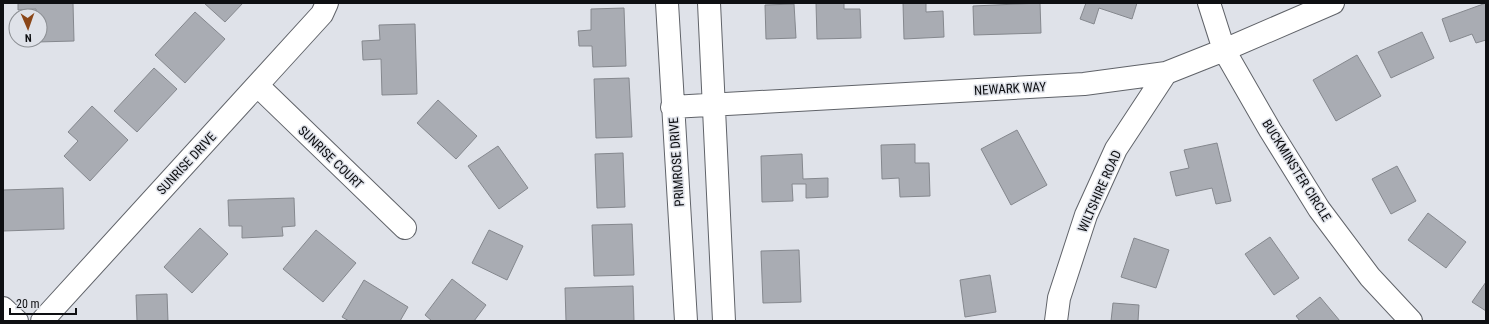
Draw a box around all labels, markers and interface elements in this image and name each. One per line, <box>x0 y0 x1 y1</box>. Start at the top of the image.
north arrow <box>8 8 48 48</box>
text: N <box>24 31 32 44</box>
street label: NEWARK WAY <box>974 79 1047 98</box>
street label: PRIMROSE DRIVE <box>666 117 687 207</box>
street label: BUCKMINSTER CIRCLE <box>1259 117 1334 224</box>
street label: SUNRISE COURT <box>295 123 366 192</box>
street label: SUNRISE DRIVE <box>154 129 219 198</box>
street label: WILTSHIRE ROAD <box>1075 148 1124 235</box>
scale bar <box>10 290 76 316</box>
text: 20 m <box>16 297 40 311</box>

